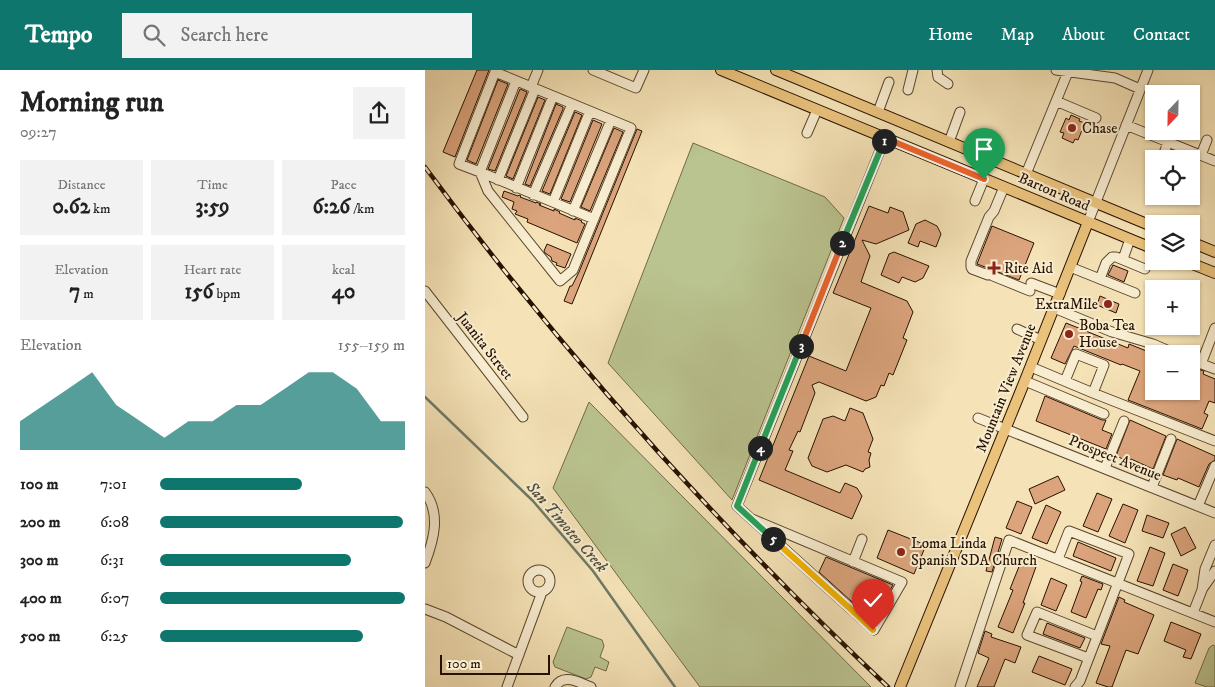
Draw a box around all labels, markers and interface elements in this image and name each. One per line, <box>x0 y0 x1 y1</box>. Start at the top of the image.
search box <box>122 13 472 58</box>
text: Tempo <box>25 20 92 50</box>
icon: search <box>140 21 168 49</box>
text: Search here <box>180 24 268 47</box>
text: Home <box>928 24 973 46</box>
text: Map <box>1001 24 1034 46</box>
text: About <box>1062 24 1105 46</box>
text: Contact <box>1133 24 1190 46</box>
text: Morning run <box>20 85 164 120</box>
north arrow <box>1145 85 1200 140</box>
map controls <box>1145 85 1200 400</box>
button: share <box>353 87 405 139</box>
place label: Chase <box>1082 119 1117 138</box>
text: 09:27 <box>20 122 57 142</box>
marker: Chase <box>1066 122 1078 134</box>
pin: 1 <box>871 128 897 154</box>
pin <box>963 128 1005 179</box>
text: 1 <box>882 132 887 150</box>
icon: arrive <box>970 135 998 163</box>
button: locate <box>1145 150 1200 205</box>
street label: Barton Road <box>1015 168 1093 216</box>
text: Distance <box>57 176 106 194</box>
text: Time <box>197 176 228 194</box>
text: Pace <box>331 176 356 194</box>
text: 0.62 <box>53 194 90 220</box>
text: 3:59 <box>195 194 230 220</box>
text: 6:26 <box>313 194 350 220</box>
text: km <box>90 200 111 218</box>
text: /km <box>350 200 374 218</box>
button: layers <box>1145 215 1200 270</box>
pin: 2 <box>829 230 855 256</box>
text: 2 <box>839 234 846 252</box>
place label: Rite Aid <box>1004 259 1053 278</box>
text: Elevation <box>54 261 109 279</box>
text: Heart rate <box>184 261 241 279</box>
text: kcal <box>332 261 355 279</box>
marker: Rite Aid <box>988 262 1000 274</box>
text: 7 <box>69 279 80 305</box>
text: 156 <box>184 279 213 305</box>
text: 40 <box>332 279 355 305</box>
button: + <box>1145 280 1200 335</box>
text: m <box>80 285 94 303</box>
text: bpm <box>213 285 241 303</box>
place label: ExtraMile <box>1035 295 1098 314</box>
marker: ExtraMile <box>1102 298 1114 310</box>
street label: Juanita Street <box>451 307 517 384</box>
place label: Boba Tea House <box>1079 316 1135 352</box>
street label: Mountain View Avenue <box>971 321 1041 455</box>
marker: Boba Tea House <box>1063 328 1075 340</box>
pin: 3 <box>789 334 813 358</box>
text: Elevation <box>20 335 82 355</box>
text: 155–159 m <box>338 335 405 355</box>
text: 3 <box>799 337 804 355</box>
button: − <box>1145 345 1200 400</box>
street label: Prospect Avenue <box>1066 431 1164 485</box>
pin: 4 <box>747 436 773 460</box>
text: 4 <box>756 439 765 457</box>
text: 100 m <box>20 474 59 494</box>
text: 7:01 <box>100 474 127 494</box>
water label: San Timoteo Creek <box>521 477 612 577</box>
text: 200 m <box>20 512 61 532</box>
text: 6:08 <box>100 512 129 532</box>
pin: 5 <box>761 526 785 552</box>
text: 5 <box>770 530 777 548</box>
place label: Loma Linda Spanish SDA Church <box>911 534 1037 570</box>
marker: Loma Linda Spanish SDA Church <box>895 546 907 558</box>
text: 300 m <box>20 550 59 570</box>
text: 6:31 <box>100 550 124 570</box>
pin <box>852 579 894 630</box>
icon: check <box>859 586 887 614</box>
text: 400 m <box>20 588 62 608</box>
text: 6:07 <box>100 588 130 608</box>
text: 500 m <box>20 626 61 646</box>
text: 6:25 <box>100 626 128 646</box>
scale bar <box>440 652 550 675</box>
text: 100 m <box>447 655 481 673</box>

